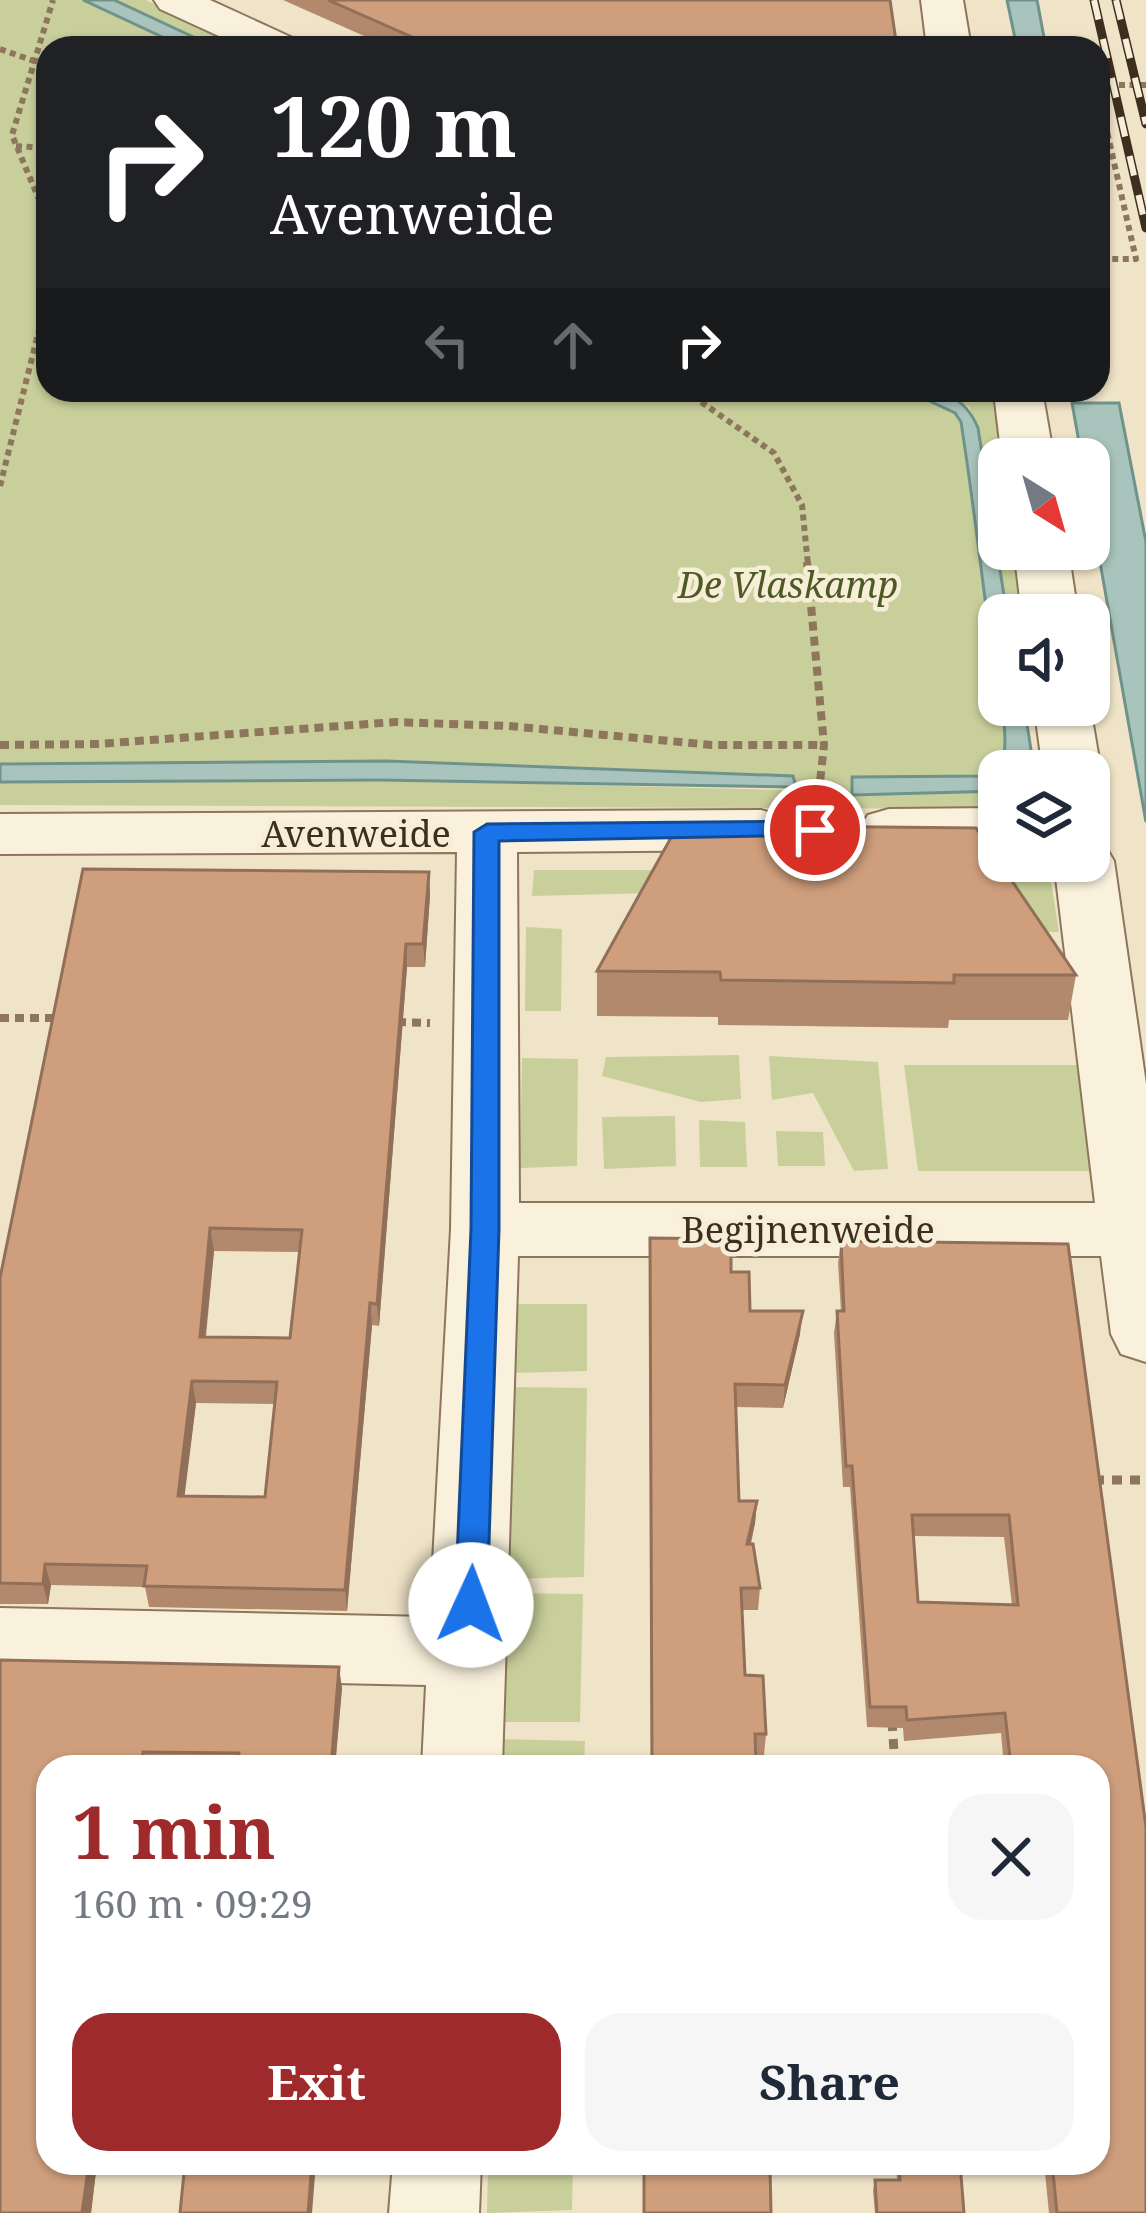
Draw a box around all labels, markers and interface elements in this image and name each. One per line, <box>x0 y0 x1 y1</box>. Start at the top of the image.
text: 120 m <box>270 67 517 182</box>
icon: right <box>72 84 228 240</box>
text: Avenweide <box>270 176 555 250</box>
icon: left <box>414 312 480 378</box>
icon: ahead <box>540 312 606 378</box>
icon: right <box>666 312 732 378</box>
north arrow <box>978 438 1110 570</box>
map controls <box>978 438 1110 882</box>
park label: De Vlaskamp <box>677 560 898 609</box>
button: sound <box>978 594 1110 726</box>
button: layers <box>978 750 1110 882</box>
pin <box>764 779 866 881</box>
icon: arrive <box>782 797 848 863</box>
street label: Avenweide <box>261 809 451 858</box>
street label: Begijnenweide <box>681 1205 935 1254</box>
position arrow <box>408 1542 534 1668</box>
text: 1 min <box>72 1782 276 1880</box>
button: close <box>948 1794 1074 1920</box>
text: 160 m · 09:29 <box>72 1876 313 1929</box>
button: Exit <box>72 2013 561 2151</box>
button: Share <box>585 2013 1074 2151</box>

